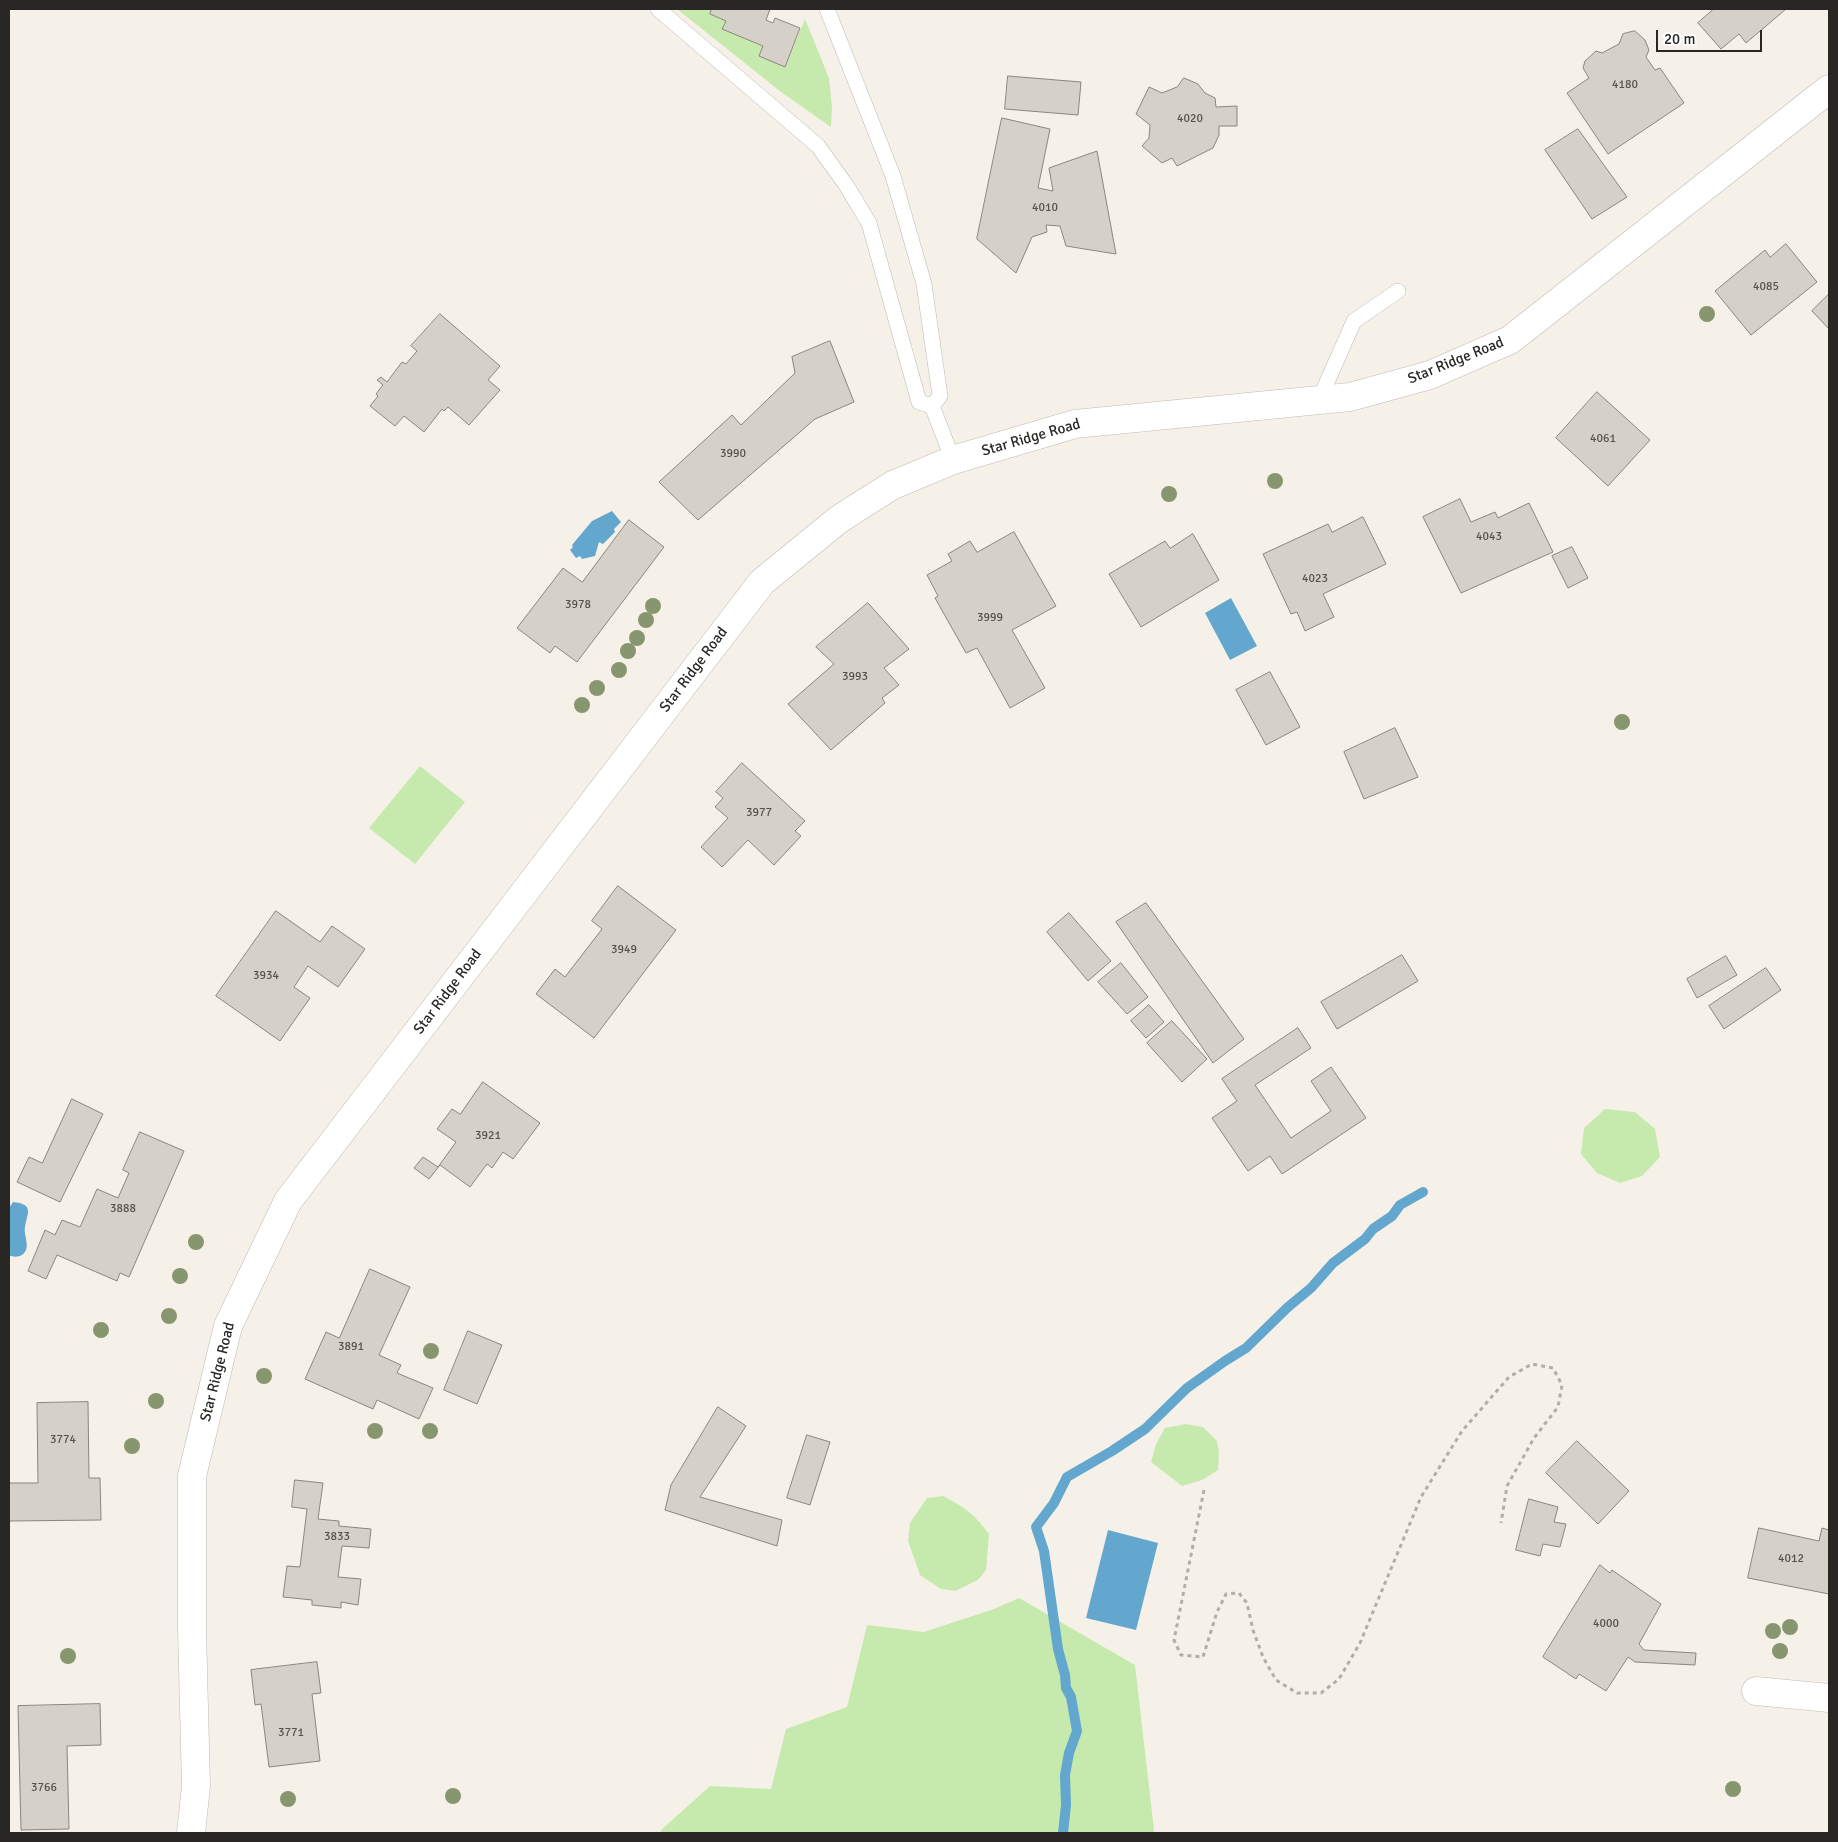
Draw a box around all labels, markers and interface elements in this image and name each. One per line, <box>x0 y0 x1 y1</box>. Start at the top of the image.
scale bar <box>1658 20 1764 52</box>
text: 20 m <box>1664 30 1695 48</box>
house number: 4180 <box>1612 78 1638 92</box>
house number: 4020 <box>1177 112 1203 126</box>
house number: 4010 <box>1032 201 1058 215</box>
house number: 4085 <box>1753 280 1779 294</box>
street label: Star Ridge Road <box>1405 334 1507 388</box>
street label: Star Ridge Road <box>980 415 1082 461</box>
house number: 4061 <box>1590 432 1616 446</box>
house number: 3990 <box>720 447 746 461</box>
house number: 4043 <box>1476 530 1502 544</box>
house number: 4023 <box>1302 572 1328 586</box>
house number: 3978 <box>565 598 591 612</box>
house number: 3999 <box>977 611 1003 625</box>
street label: Star Ridge Road <box>656 624 732 716</box>
house number: 3993 <box>842 670 868 684</box>
house number: 3977 <box>746 806 772 820</box>
house number: 3949 <box>611 943 637 957</box>
street label: Star Ridge Road <box>410 946 486 1038</box>
house number: 3934 <box>253 969 279 983</box>
house number: 3921 <box>475 1129 501 1143</box>
house number: 3888 <box>110 1202 136 1216</box>
street label: Star Ridge Road <box>197 1320 239 1424</box>
house number: 3891 <box>338 1340 364 1354</box>
house number: 3774 <box>50 1433 76 1447</box>
house number: 3833 <box>324 1530 350 1544</box>
house number: 4012 <box>1778 1552 1804 1566</box>
house number: 4000 <box>1593 1617 1619 1631</box>
house number: 3771 <box>278 1726 304 1740</box>
house number: 3766 <box>31 1781 57 1795</box>

